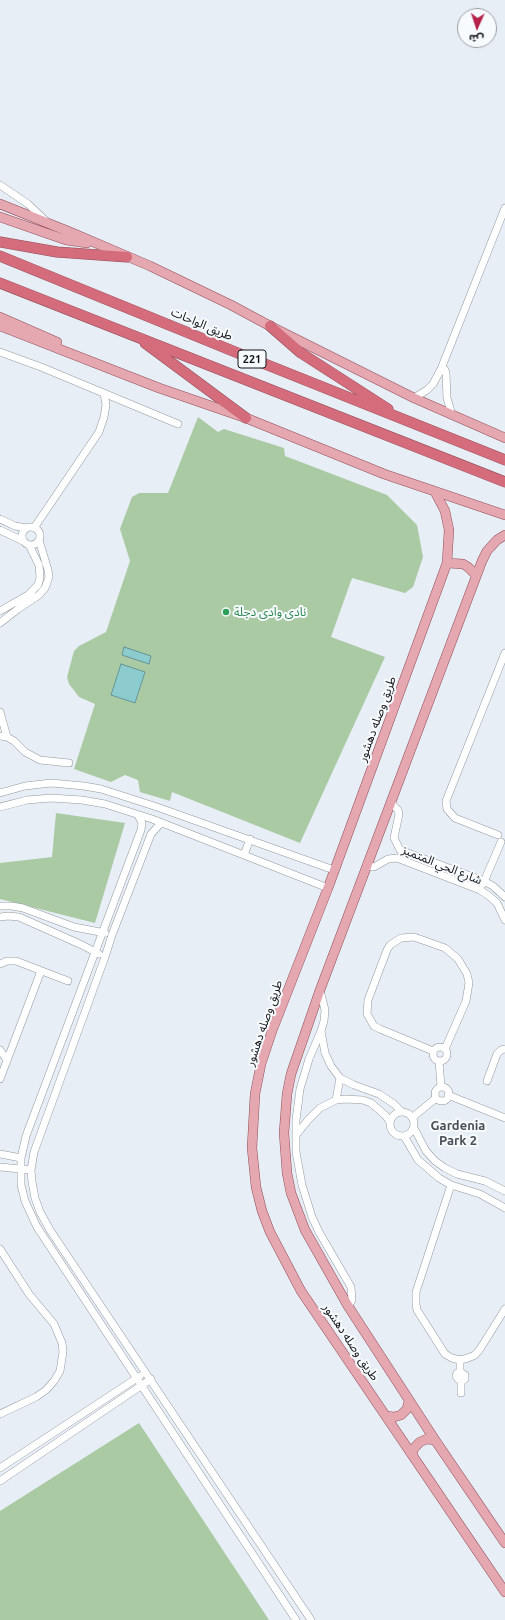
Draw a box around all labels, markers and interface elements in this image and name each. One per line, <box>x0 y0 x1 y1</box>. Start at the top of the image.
north arrow <box>457 8 497 48</box>
text: ش <box>469 33 484 45</box>
street label: طريق الواحات <box>169 305 235 343</box>
road number: 221 <box>238 350 266 368</box>
place label: نادى وادى دجلة <box>234 605 306 619</box>
marker: نادى وادى دجلة <box>221 607 231 617</box>
street label: طريق وصله دهشور <box>355 674 399 764</box>
street label: شارع الحي المتميز <box>400 842 484 888</box>
street label: طريق وصله دهشور <box>243 978 285 1068</box>
district label: Gardenia Park 2 <box>431 1118 485 1149</box>
street label: طريق وصله دهشور <box>320 1301 382 1383</box>

